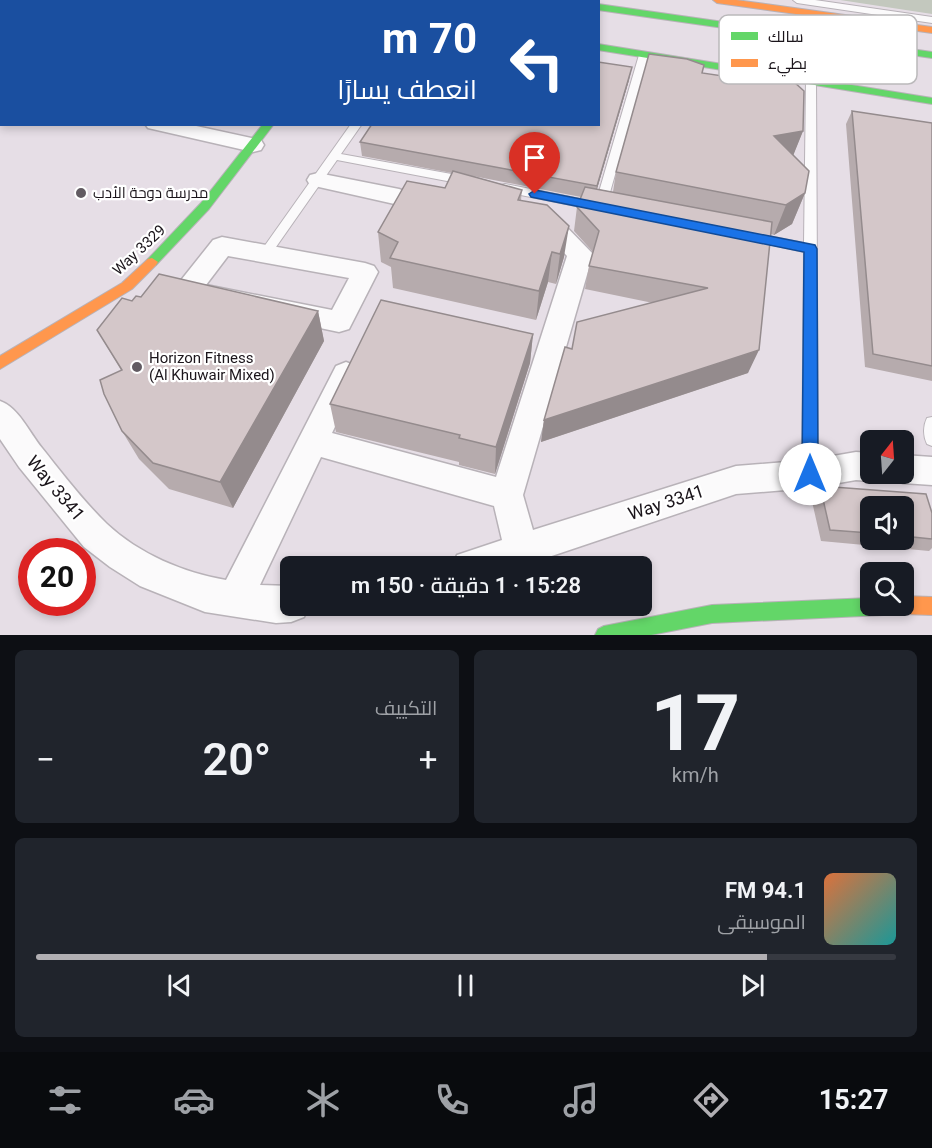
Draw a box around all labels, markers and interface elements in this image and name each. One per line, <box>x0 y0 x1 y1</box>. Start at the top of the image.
text: 70 m <box>382 14 477 63</box>
legend <box>719 15 917 84</box>
icon: left <box>498 24 576 102</box>
text: سالك <box>768 27 803 46</box>
text: بطيء <box>768 54 807 77</box>
text: انعطف يسارًا <box>337 74 477 106</box>
pin <box>509 132 560 194</box>
icon: arrive <box>518 141 551 174</box>
place label: مدرسة دوحة الأدب <box>93 184 208 202</box>
marker: مدرسة دوحة الأدب <box>74 186 88 200</box>
street label: Way 3329 <box>109 221 169 279</box>
place label: Horizon Fitness (Al Khuwair Mixed) <box>149 349 275 384</box>
marker: Horizon Fitness (Al Khuwair Mixed) <box>130 360 144 374</box>
north arrow <box>860 430 914 484</box>
map controls <box>860 430 914 616</box>
position arrow <box>778 442 842 506</box>
street label: Way 3341 <box>23 451 89 525</box>
street label: Way 3341 <box>625 480 707 524</box>
button: sound <box>860 496 914 550</box>
speed limit sign: 20 <box>18 538 96 616</box>
button: search <box>860 562 914 616</box>
text: 15:28 · 1 دقيقة · 150 m <box>351 573 581 598</box>
text: 17 <box>651 678 740 769</box>
text: التكييف <box>375 696 438 720</box>
text: 20° <box>202 733 271 786</box>
text: − <box>36 740 55 779</box>
text: + <box>419 740 438 779</box>
text: km/h <box>672 763 719 787</box>
text: 94.1 FM <box>725 878 806 903</box>
text: الموسيقى <box>717 910 806 934</box>
icon: previous <box>163 969 196 1002</box>
icon: pause <box>449 969 482 1002</box>
icon: next <box>736 969 769 1002</box>
icon: filters <box>44 1079 86 1121</box>
icon: car <box>173 1079 215 1121</box>
icon: climate <box>302 1079 344 1121</box>
icon: phone <box>431 1079 473 1121</box>
icon: music <box>560 1079 602 1121</box>
icon: directions <box>690 1079 732 1121</box>
text: 15:27 <box>819 1084 888 1116</box>

